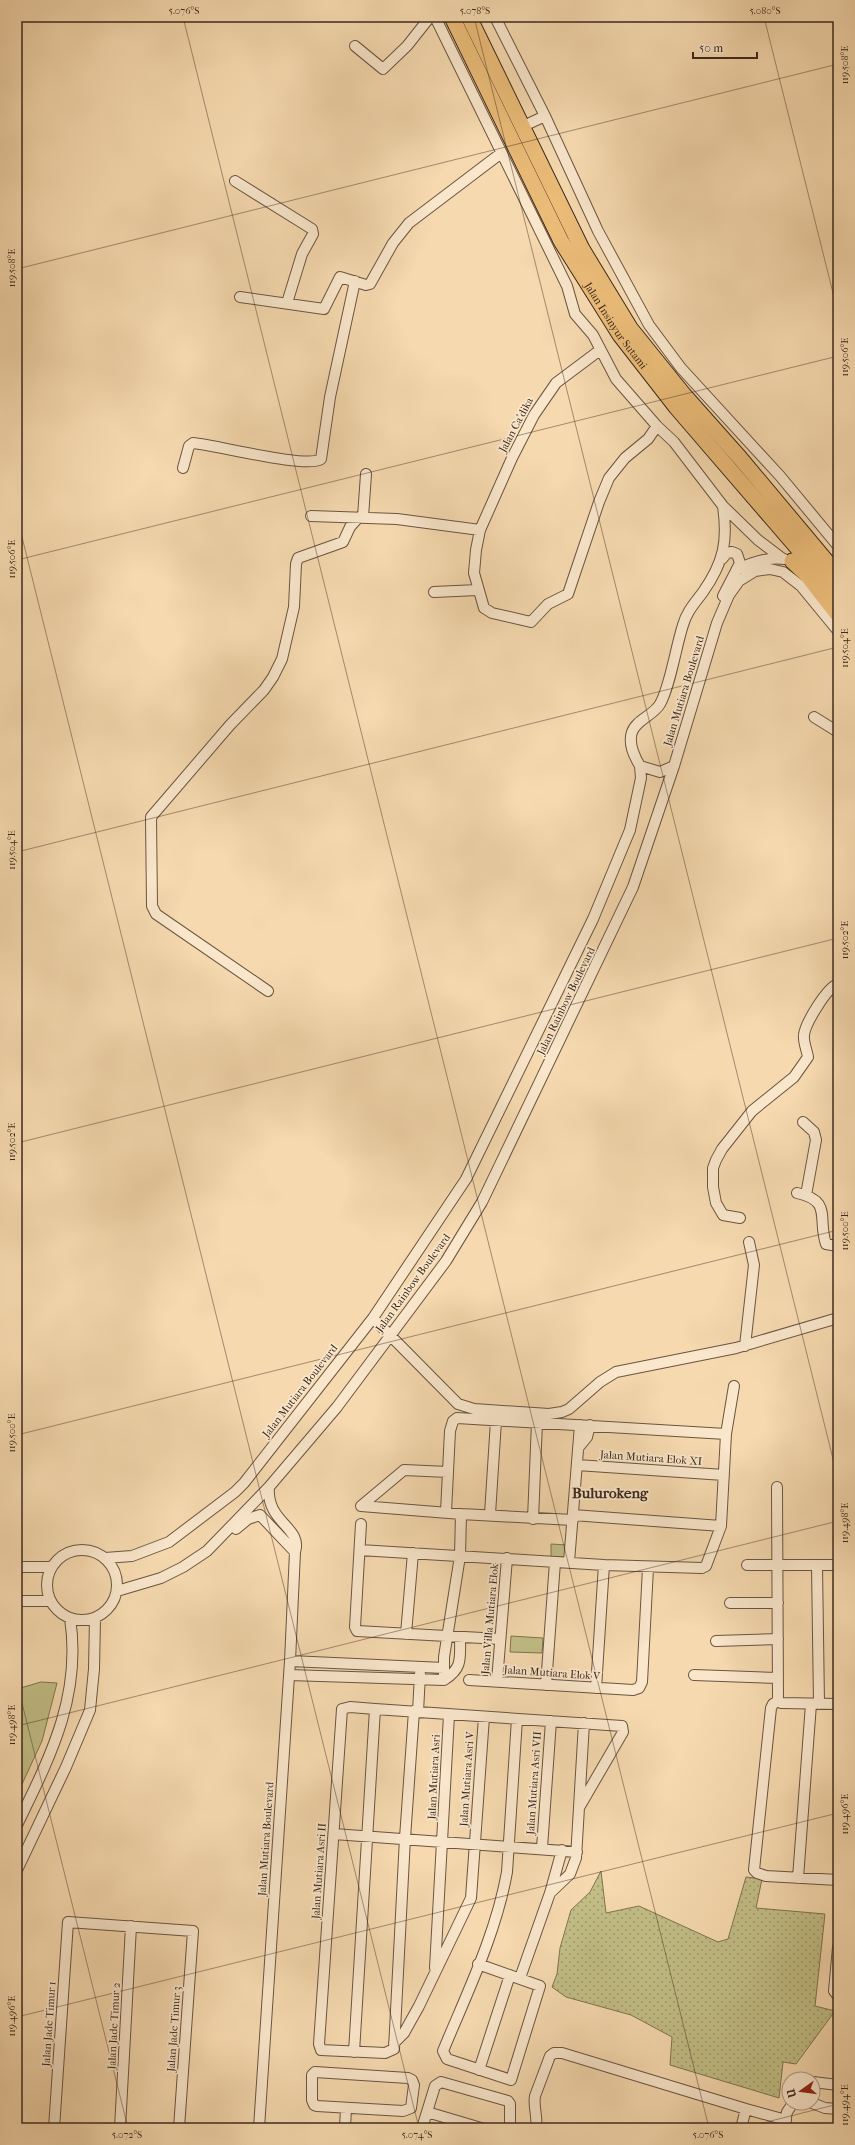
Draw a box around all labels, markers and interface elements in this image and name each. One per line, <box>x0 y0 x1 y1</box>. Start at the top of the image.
text: 5.076°S <box>169 5 199 17</box>
text: 5.078°S <box>460 5 490 17</box>
text: 5.080°S <box>749 5 781 17</box>
scale bar <box>693 34 757 60</box>
text: 50 m <box>699 41 723 55</box>
text: 119.508°E <box>839 46 851 84</box>
text: 119.508°E <box>6 249 18 287</box>
street label: Jalan Insinyur Sutami <box>581 279 651 372</box>
text: 119.506°E <box>839 338 851 376</box>
street label: Jalan Ca'dika <box>496 394 536 456</box>
text: 119.506°E <box>6 540 18 578</box>
text: 119.504°E <box>839 628 851 668</box>
street label: Jalan Mutiara Boulevard <box>661 633 707 749</box>
text: 119.504°E <box>6 830 18 870</box>
text: 119.502°E <box>839 921 851 959</box>
street label: Jalan Rainbow Boulevard <box>534 944 598 1058</box>
text: 119.502°E <box>6 1123 18 1161</box>
text: 119.500°E <box>839 1212 851 1250</box>
street label: Jalan Rainbow Boulevard <box>372 1230 454 1336</box>
street label: Jalan Mutiara Boulevard <box>259 1341 341 1441</box>
text: 119.500°E <box>6 1414 18 1452</box>
street label: Jalan Mutiara Elok XI <box>598 1448 703 1468</box>
district label: Bulurokeng <box>572 1484 649 1502</box>
text: 119.498°E <box>839 1503 851 1543</box>
street label: Jalan Villa Mutiara Elok <box>479 1563 501 1676</box>
street label: Jalan Mutiara Elok V <box>502 1663 602 1683</box>
text: 119.498°E <box>6 1705 18 1745</box>
street label: Jalan Mutiara Asri V <box>457 1730 477 1828</box>
street label: Jalan Mutiara Asri VII <box>524 1730 544 1836</box>
street label: Jalan Mutiara Asri <box>425 1733 443 1821</box>
street label: Jalan Mutiara Boulevard <box>255 1780 277 1898</box>
text: 119.496°E <box>839 1794 851 1834</box>
street label: Jalan Mutiara Asri II <box>309 1822 329 1921</box>
street label: Jalan Jade Timur 1 <box>39 1981 58 2068</box>
street label: Jalan Jade Timur 2 <box>105 1982 123 2071</box>
street label: Jalan Jade Timur 3 <box>164 1986 183 2073</box>
text: 119.496°E <box>6 1996 18 2036</box>
north arrow <box>781 2071 821 2111</box>
text: 119.494°E <box>839 2084 851 2126</box>
text: U <box>784 2087 799 2100</box>
text: 5.072°S <box>112 2129 142 2141</box>
text: 5.074°S <box>401 2129 433 2141</box>
text: 5.076°S <box>693 2129 723 2141</box>

